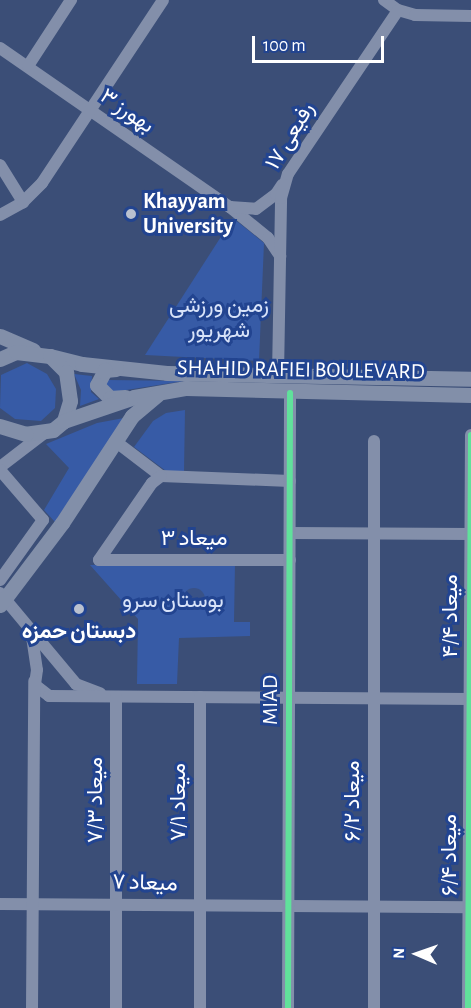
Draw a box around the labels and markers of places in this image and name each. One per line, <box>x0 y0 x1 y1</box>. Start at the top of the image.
place label: Khayyam University <box>143 188 233 240</box>
marker: Khayyam University <box>124 207 138 221</box>
marker: دبستان حمزه <box>72 602 86 616</box>
place label: دبستان حمزه <box>22 619 136 645</box>

